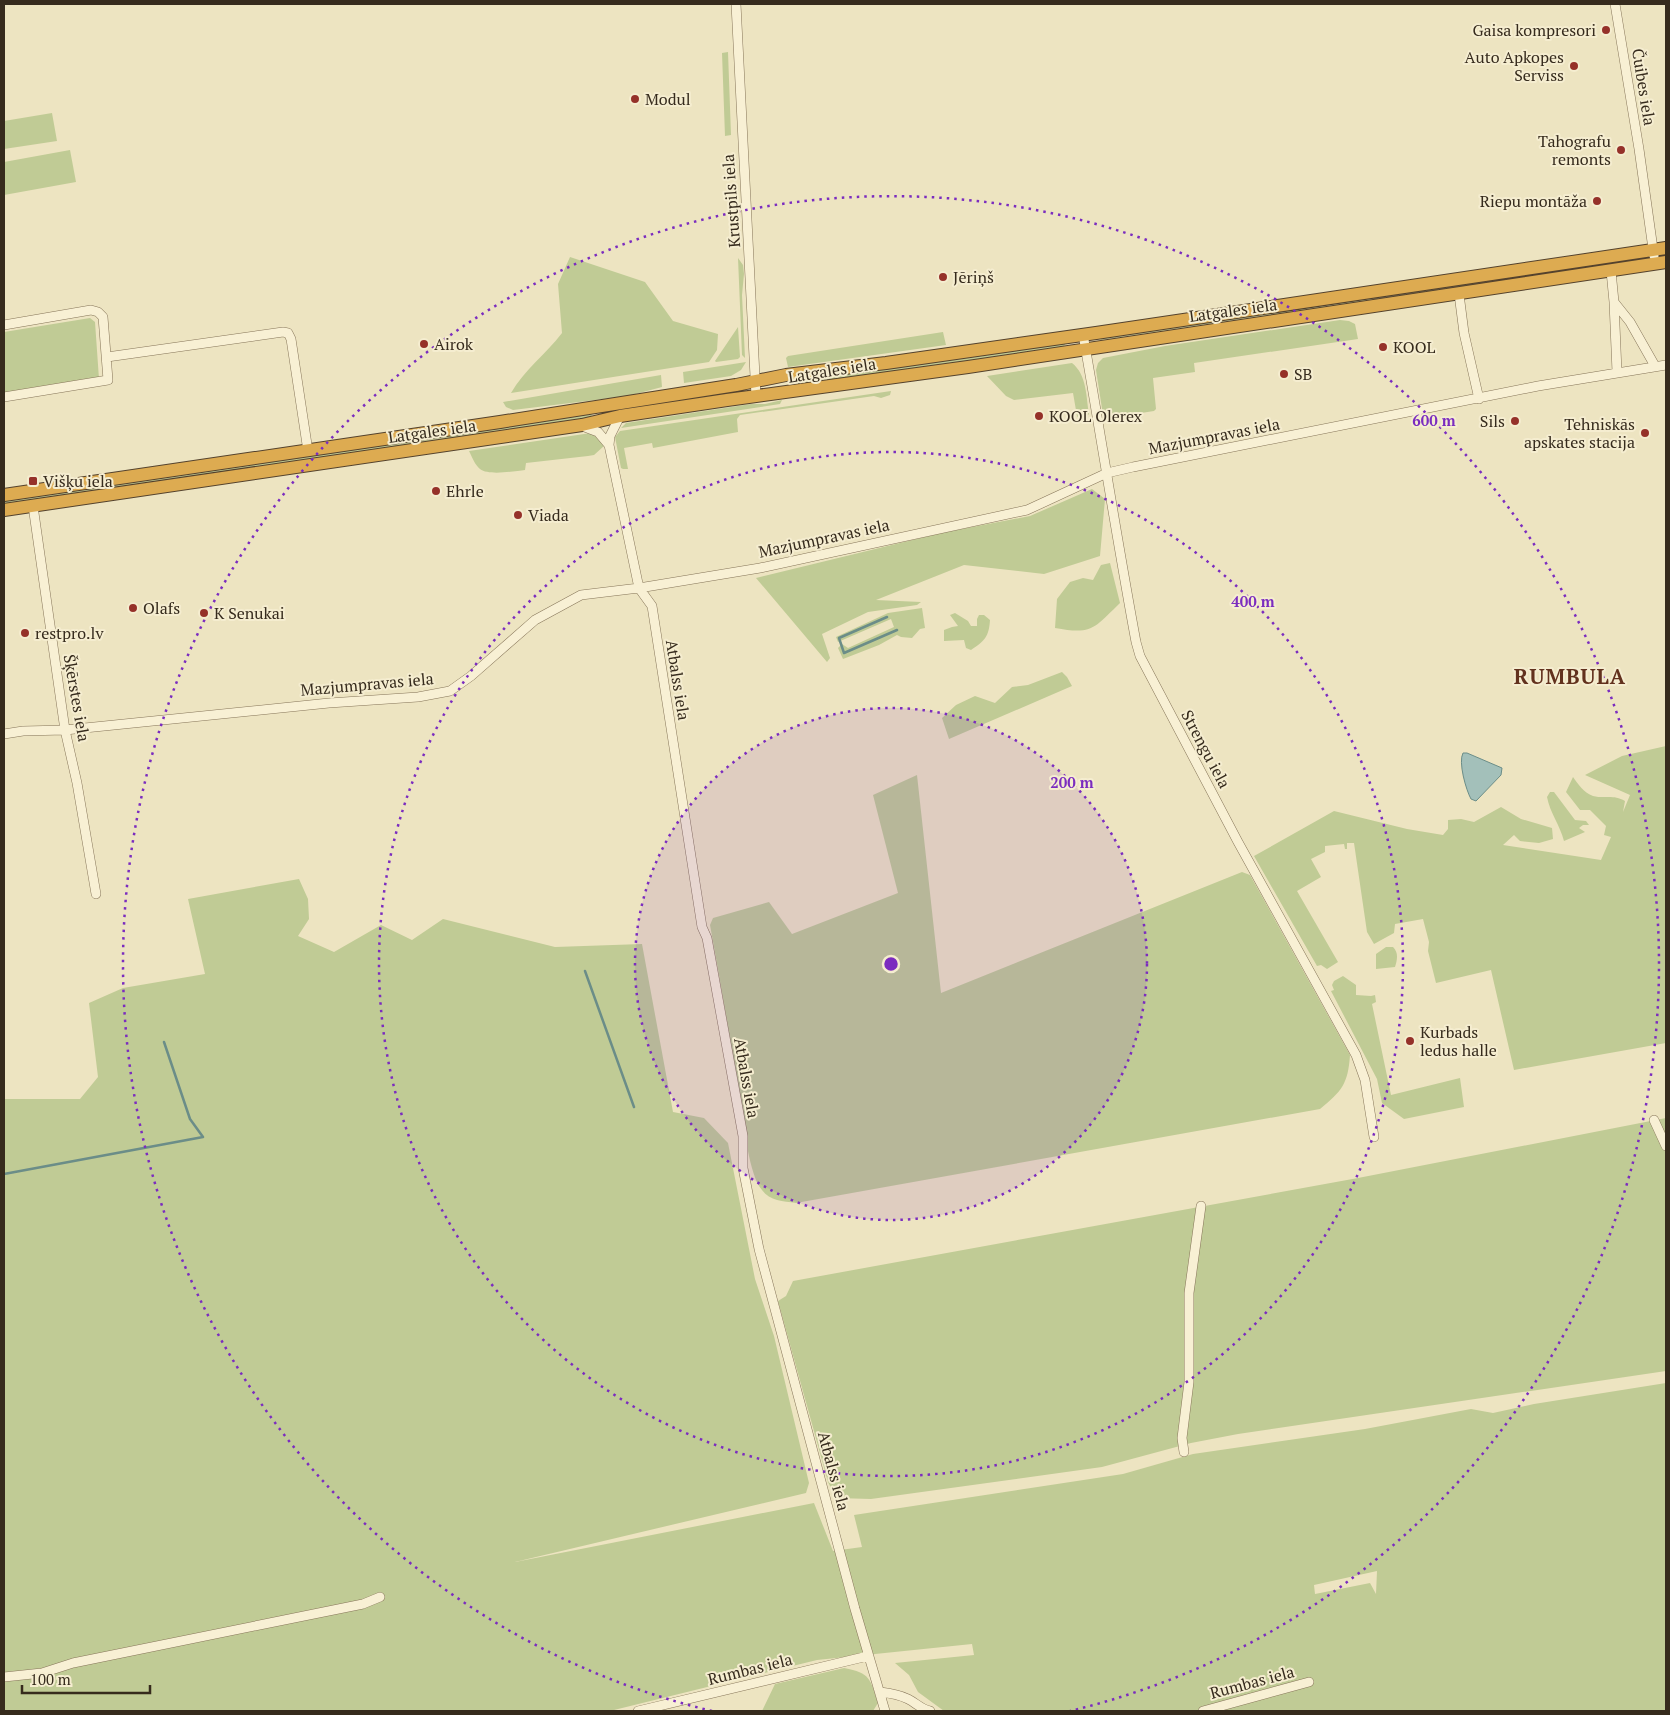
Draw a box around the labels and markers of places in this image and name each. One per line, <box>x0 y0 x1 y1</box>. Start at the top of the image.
place label: Gaisa kompresori <box>1472 19 1596 41</box>
marker: Gaisa kompresori <box>1600 24 1612 36</box>
place label: Auto Apkopes Serviss <box>1465 46 1564 86</box>
marker: Auto Apkopes Serviss <box>1568 60 1580 72</box>
place label: Modul <box>645 88 691 110</box>
marker: Modul <box>629 93 641 105</box>
place label: Tahografu remonts <box>1538 130 1611 170</box>
marker: Tahografu remonts <box>1615 144 1627 156</box>
place label: Riepu montāža <box>1480 190 1587 212</box>
marker: Riepu montāža <box>1591 195 1603 207</box>
place label: Jēriņš <box>953 266 994 288</box>
marker: Jēriņš <box>937 271 949 283</box>
place label: Airok <box>434 333 474 355</box>
place label: KOOL <box>1393 336 1435 358</box>
marker: Airok <box>418 338 430 350</box>
marker: KOOL <box>1377 341 1389 353</box>
place label: SB <box>1294 363 1312 385</box>
marker: SB <box>1278 368 1290 380</box>
place label: KOOL Olerex <box>1049 405 1143 427</box>
marker: KOOL Olerex <box>1033 410 1045 422</box>
place label: Sils <box>1480 410 1505 432</box>
place label: Tehniskās apskates stacija <box>1524 413 1635 453</box>
marker: Sils <box>1509 415 1521 427</box>
marker: Tehniskās apskates stacija <box>1639 427 1651 439</box>
place label: Višķu iela <box>43 470 113 492</box>
marker: Višķu iela <box>27 475 39 487</box>
place label: Ehrle <box>446 480 484 502</box>
marker: Ehrle <box>430 485 442 497</box>
place label: Viada <box>528 504 569 526</box>
marker: Viada <box>512 509 524 521</box>
place label: Olafs <box>143 597 180 619</box>
marker: Olafs <box>127 602 139 614</box>
place label: K Senukai <box>214 602 285 624</box>
marker: K Senukai <box>198 607 210 619</box>
place label: restpro.lv <box>35 622 104 644</box>
marker: restpro.lv <box>19 627 31 639</box>
centre of rings <box>882 955 900 973</box>
place label: Kurbads ledus halle <box>1420 1021 1497 1061</box>
marker: Kurbads ledus halle <box>1404 1035 1416 1047</box>

